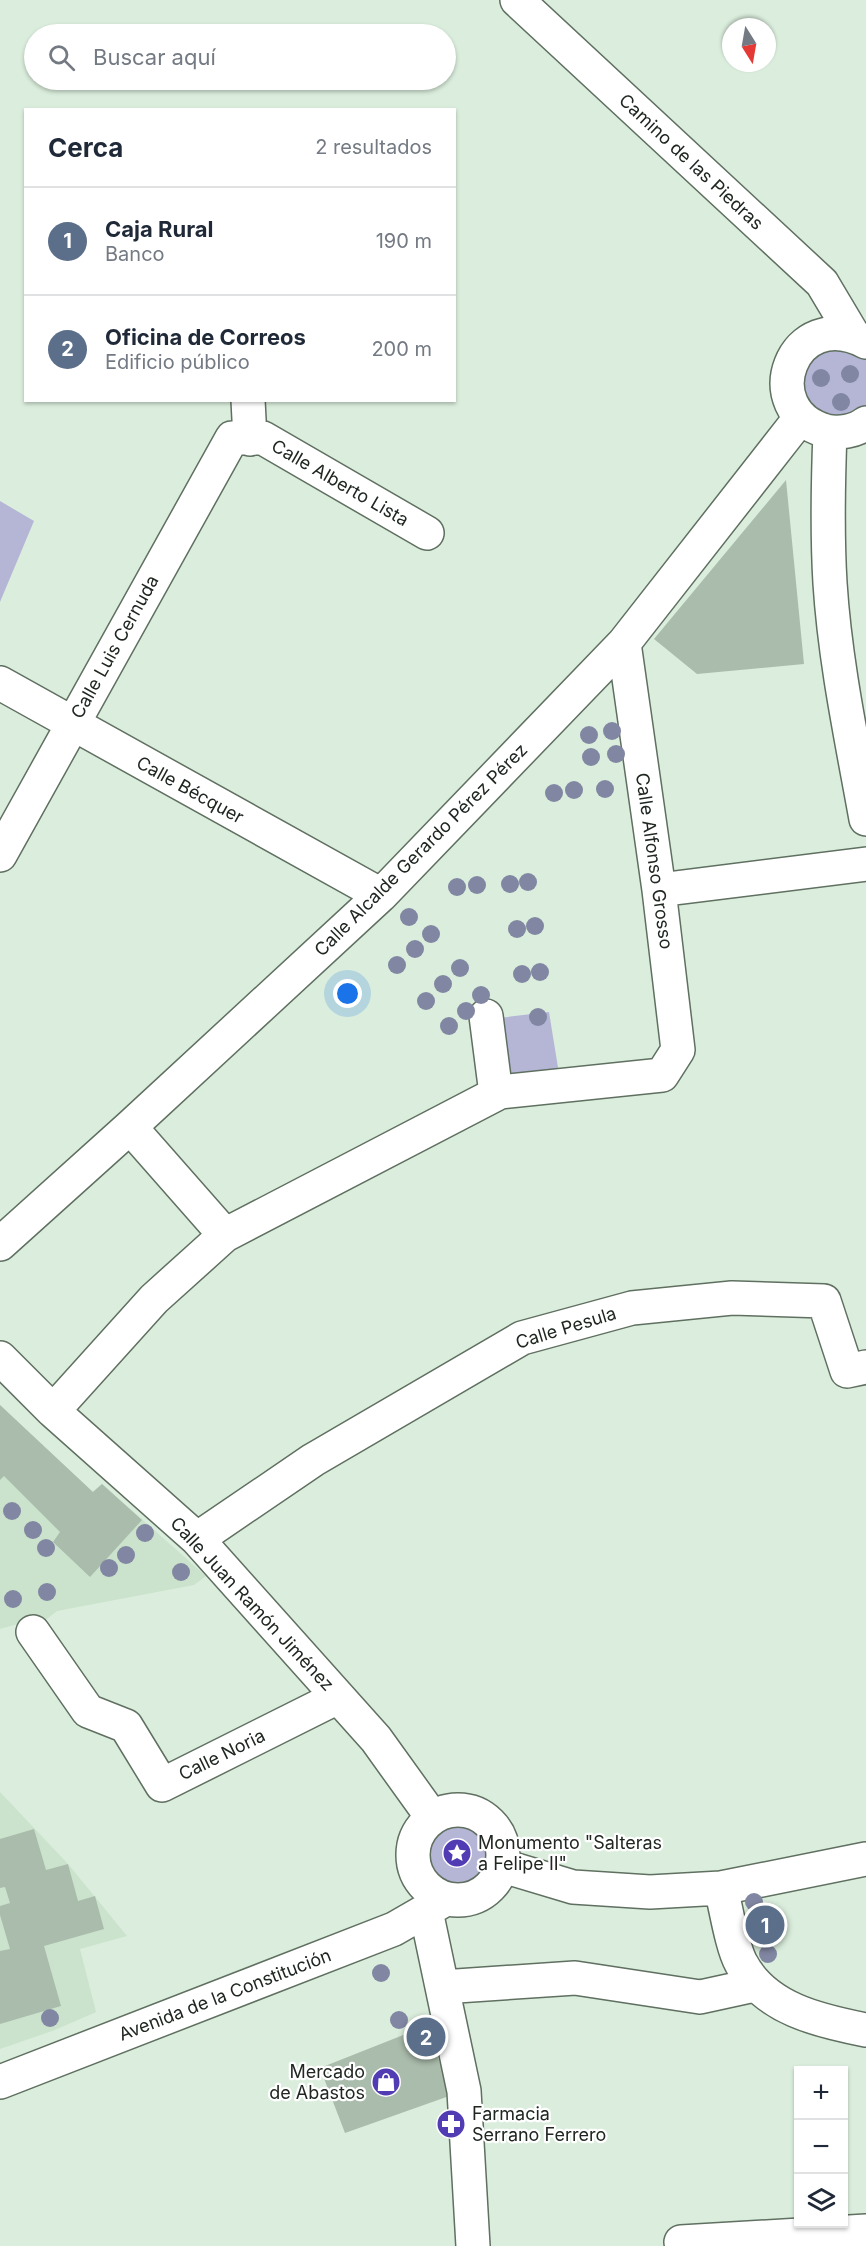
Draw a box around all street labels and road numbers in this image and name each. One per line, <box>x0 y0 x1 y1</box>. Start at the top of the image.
street label: Camino de las Piedras <box>615 89 768 234</box>
street label: Calle Alberto Lista <box>268 435 412 530</box>
street label: Calle Luis Cernuda <box>66 572 163 722</box>
street label: Calle Alcalde Gerardo Pérez Pérez <box>310 739 531 960</box>
street label: Calle Bécquer <box>133 752 248 828</box>
street label: Calle Alfonso Grosso <box>632 771 677 950</box>
street label: Calle Pesula <box>513 1302 619 1353</box>
street label: Calle Juan Ramón Jiménez <box>166 1512 338 1695</box>
street label: Calle Noria <box>175 1725 268 1784</box>
street label: Avenida de la Constitución <box>116 1944 334 2045</box>

